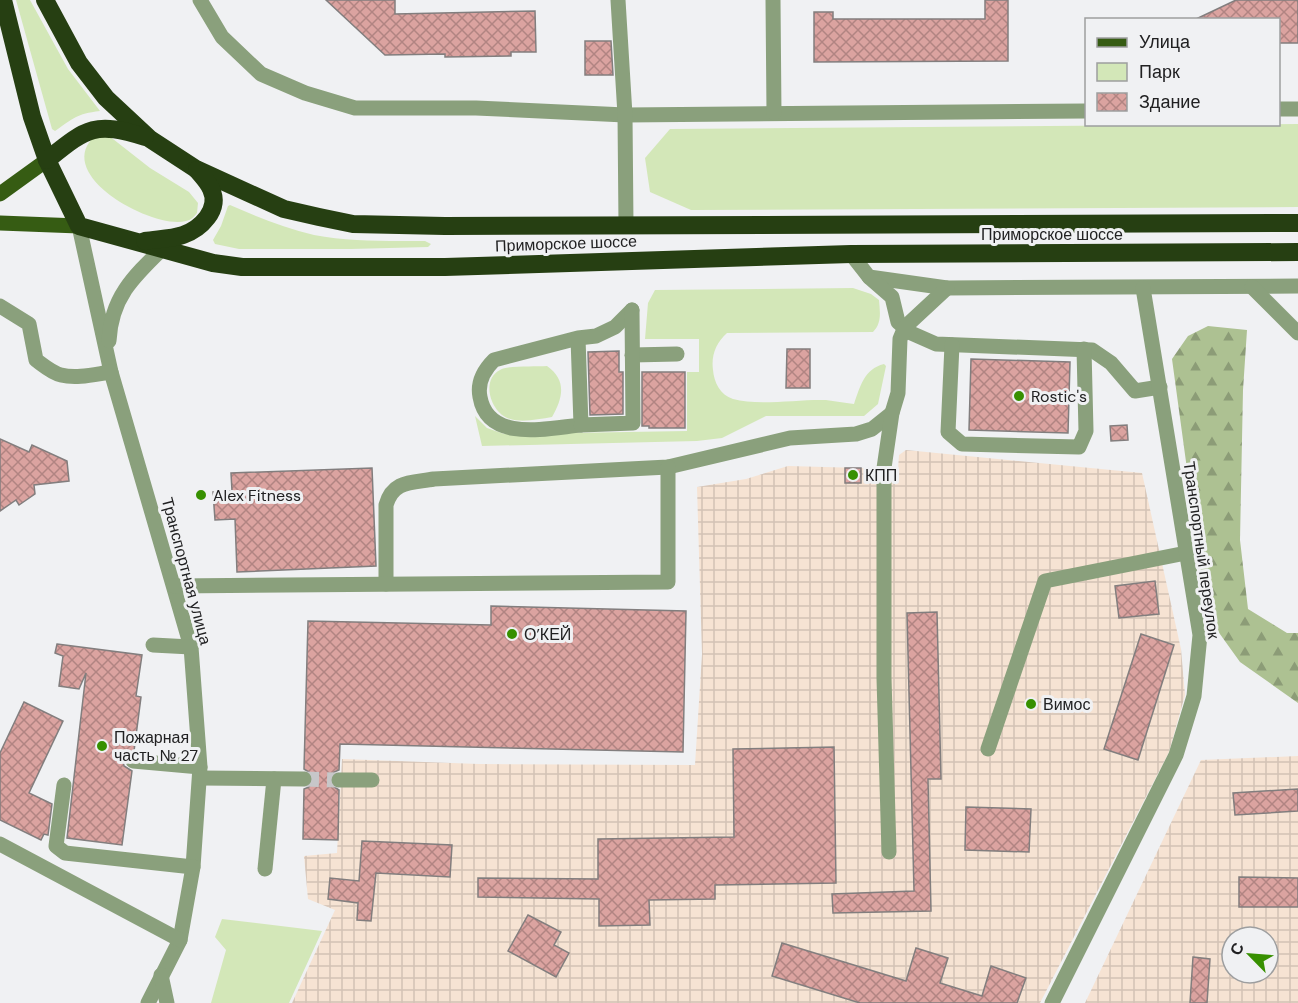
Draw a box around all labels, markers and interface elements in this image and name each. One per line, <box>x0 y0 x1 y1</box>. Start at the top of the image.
legend <box>1085 18 1280 126</box>
text: Улица <box>1139 30 1191 54</box>
text: Парк <box>1139 60 1180 84</box>
text: Здание <box>1139 90 1200 114</box>
street label: Приморское шоссе <box>981 224 1123 245</box>
street label: Приморское шоссе <box>495 231 637 256</box>
place label: Rostic's <box>1031 386 1087 407</box>
marker: Rostic's <box>1012 389 1026 403</box>
street label: Транспортный переулок <box>1179 460 1224 641</box>
place label: КПП <box>865 465 897 486</box>
marker: КПП <box>846 468 860 482</box>
place label: Alex Fitness <box>213 485 301 506</box>
marker: Alex Fitness <box>194 488 208 502</box>
street label: Транспортная улица <box>157 495 216 647</box>
place label: О’КЕЙ <box>524 624 571 645</box>
marker: О’КЕЙ <box>505 627 519 641</box>
place label: Вимос <box>1043 694 1091 715</box>
marker: Вимос <box>1024 697 1038 711</box>
place label: Пожарная часть № 27 <box>114 727 198 766</box>
marker: Пожарная часть № 27 <box>95 739 109 753</box>
north arrow <box>1220 925 1280 985</box>
text: С <box>1225 939 1249 959</box>

